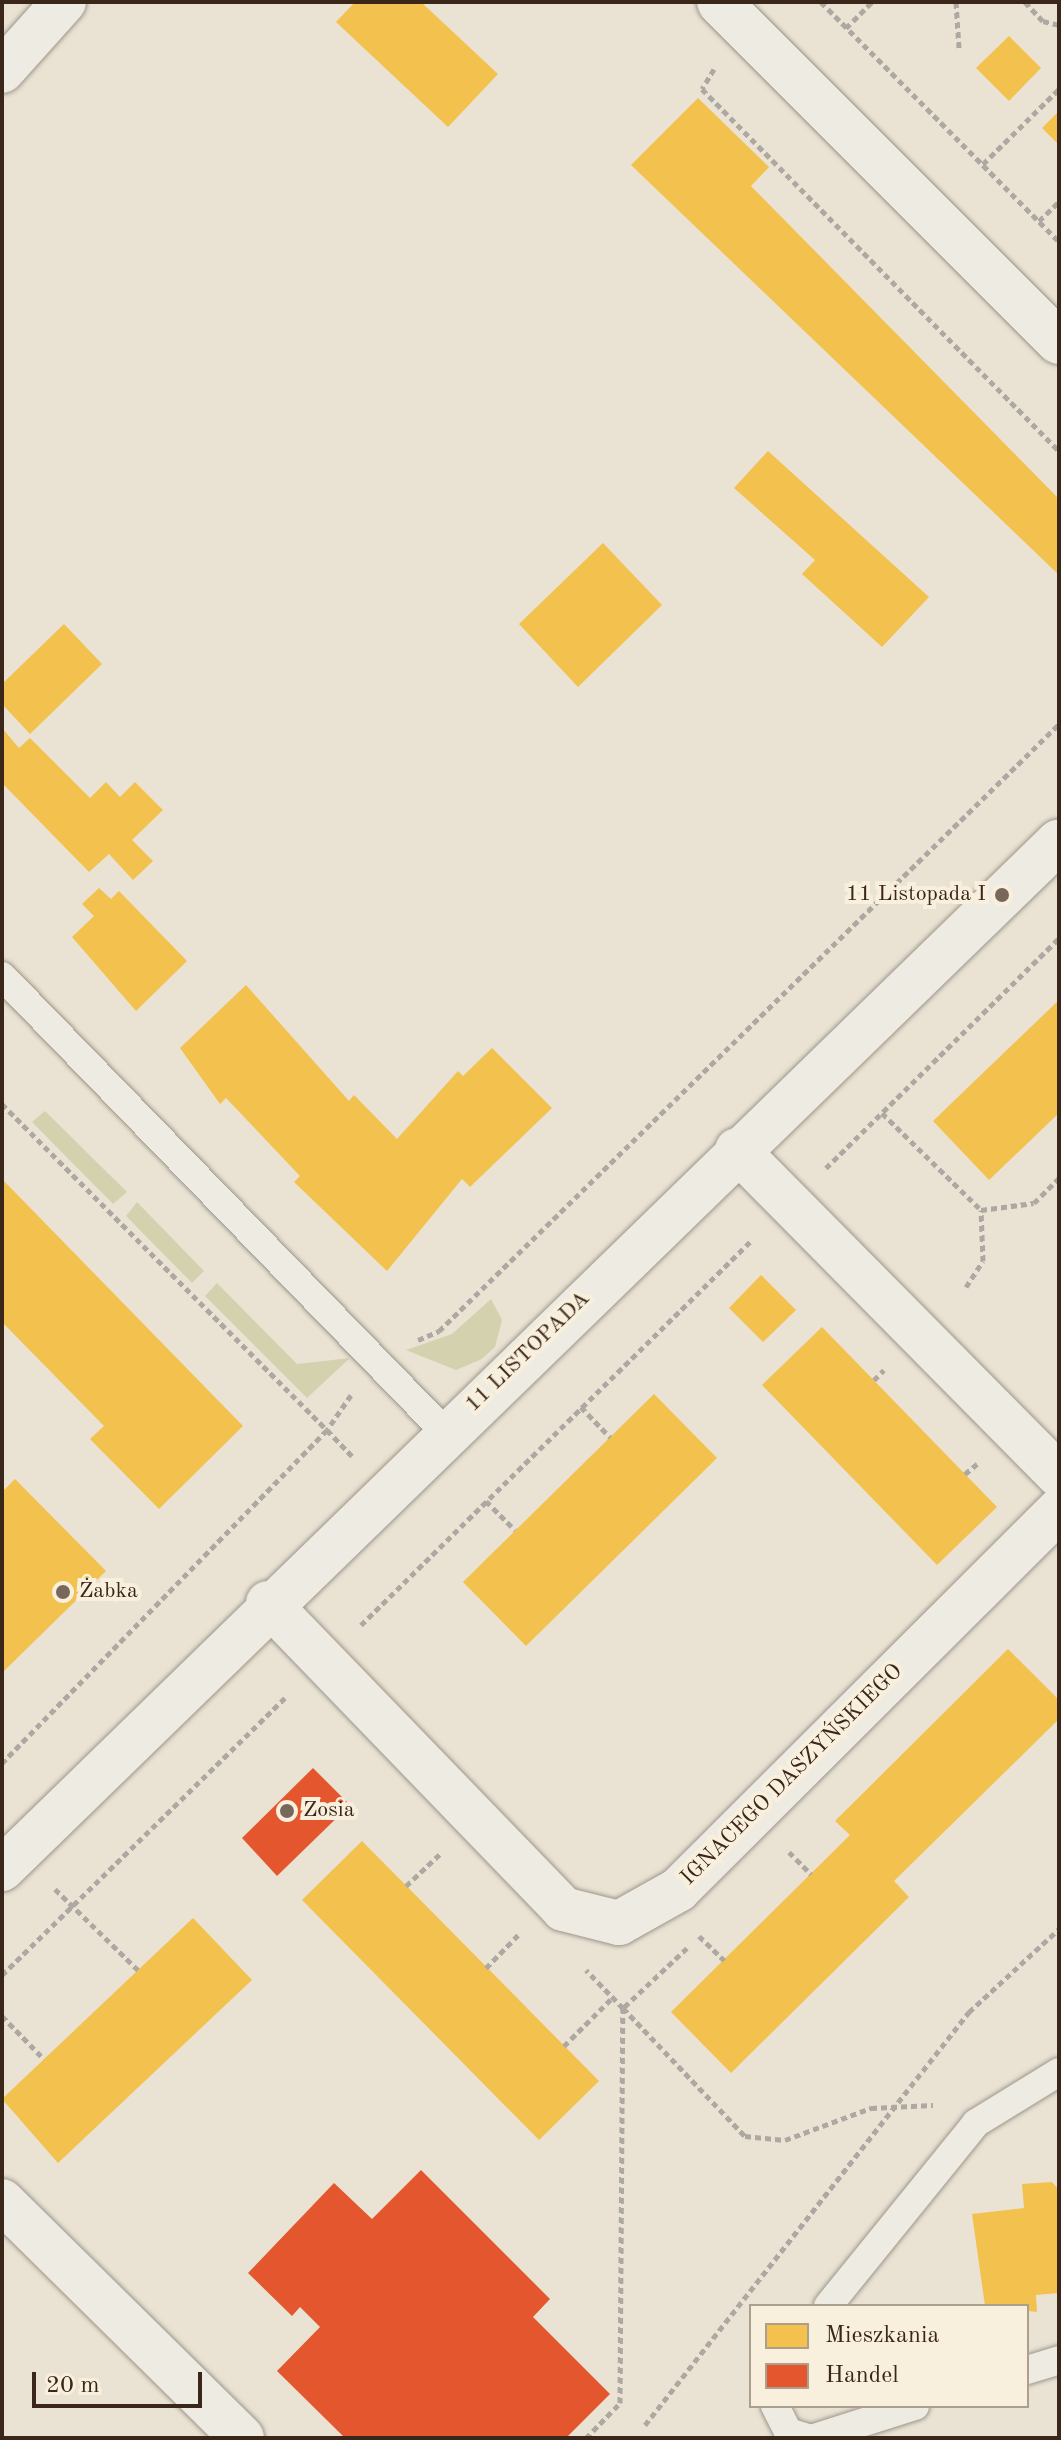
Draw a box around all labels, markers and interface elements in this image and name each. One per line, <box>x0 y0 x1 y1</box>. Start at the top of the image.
place label: 11 Listopada I <box>846 882 986 908</box>
marker: 11 Listopada I <box>993 886 1011 904</box>
street label: 11 LISTOPADA <box>460 1286 596 1418</box>
place label: Żabka <box>79 1579 138 1605</box>
marker: Żabka <box>54 1583 72 1601</box>
street label: IGNACEGO DASZYŃSKIEGO <box>676 1659 908 1891</box>
place label: Zosia <box>303 1798 355 1824</box>
marker: Zosia <box>278 1802 296 1820</box>
legend <box>749 2304 1029 2408</box>
text: Mieszkania <box>825 2324 939 2348</box>
scale bar <box>36 2356 206 2406</box>
text: Handel <box>825 2364 899 2388</box>
text: 20 m <box>46 2374 100 2398</box>

